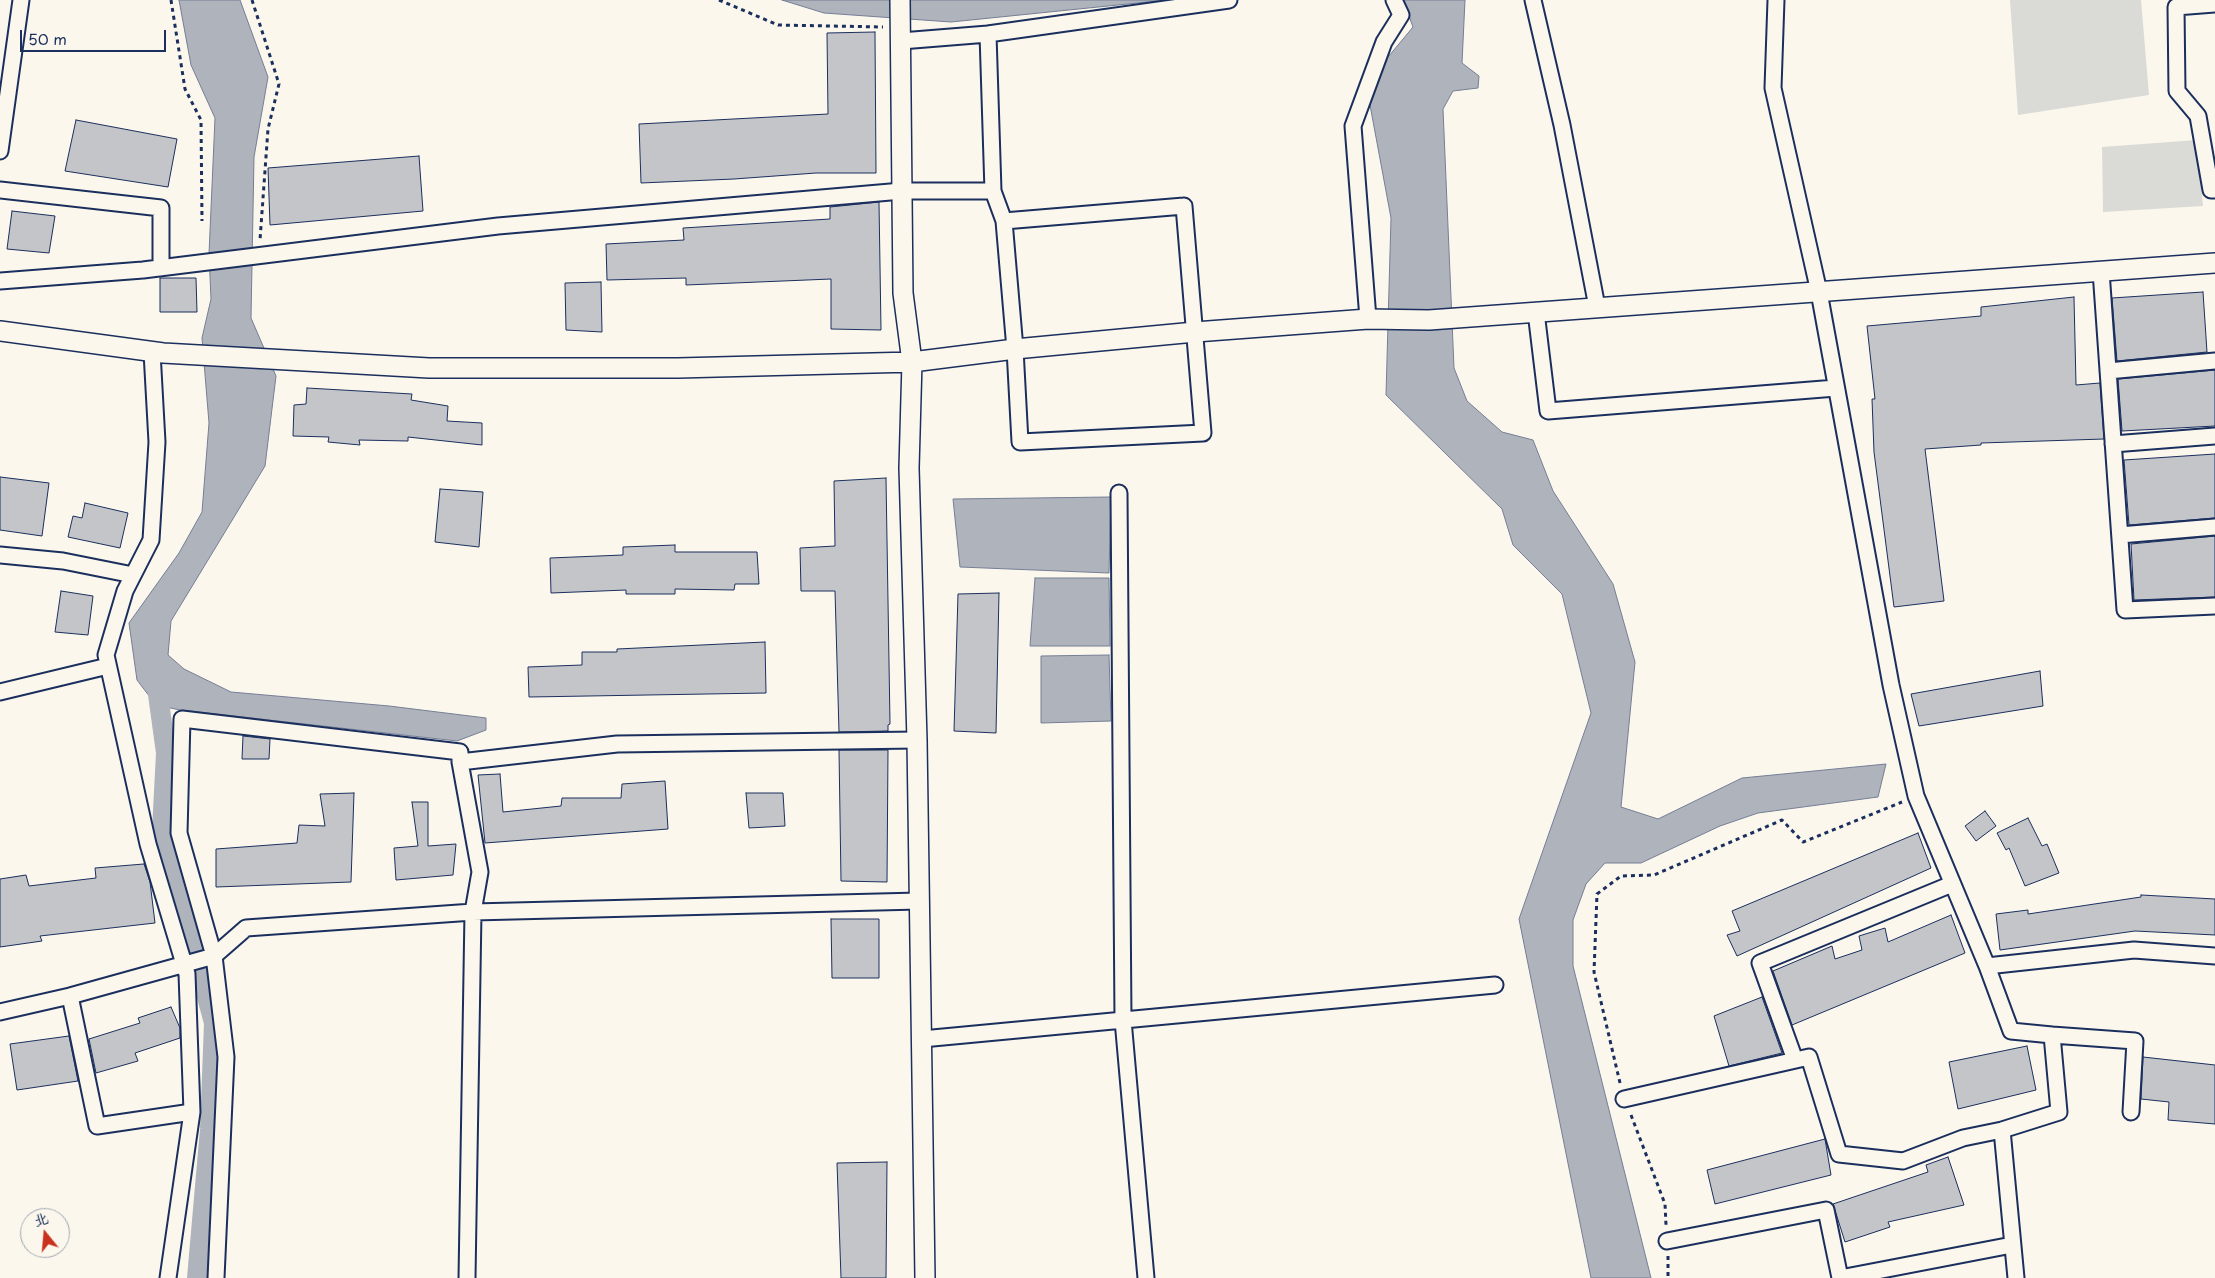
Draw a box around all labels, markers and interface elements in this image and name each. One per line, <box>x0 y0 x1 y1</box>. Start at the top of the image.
scale bar <box>22 20 169 52</box>
text: 50 m <box>28 27 67 50</box>
text: 北 <box>31 1207 51 1231</box>
north arrow <box>20 1208 70 1258</box>

